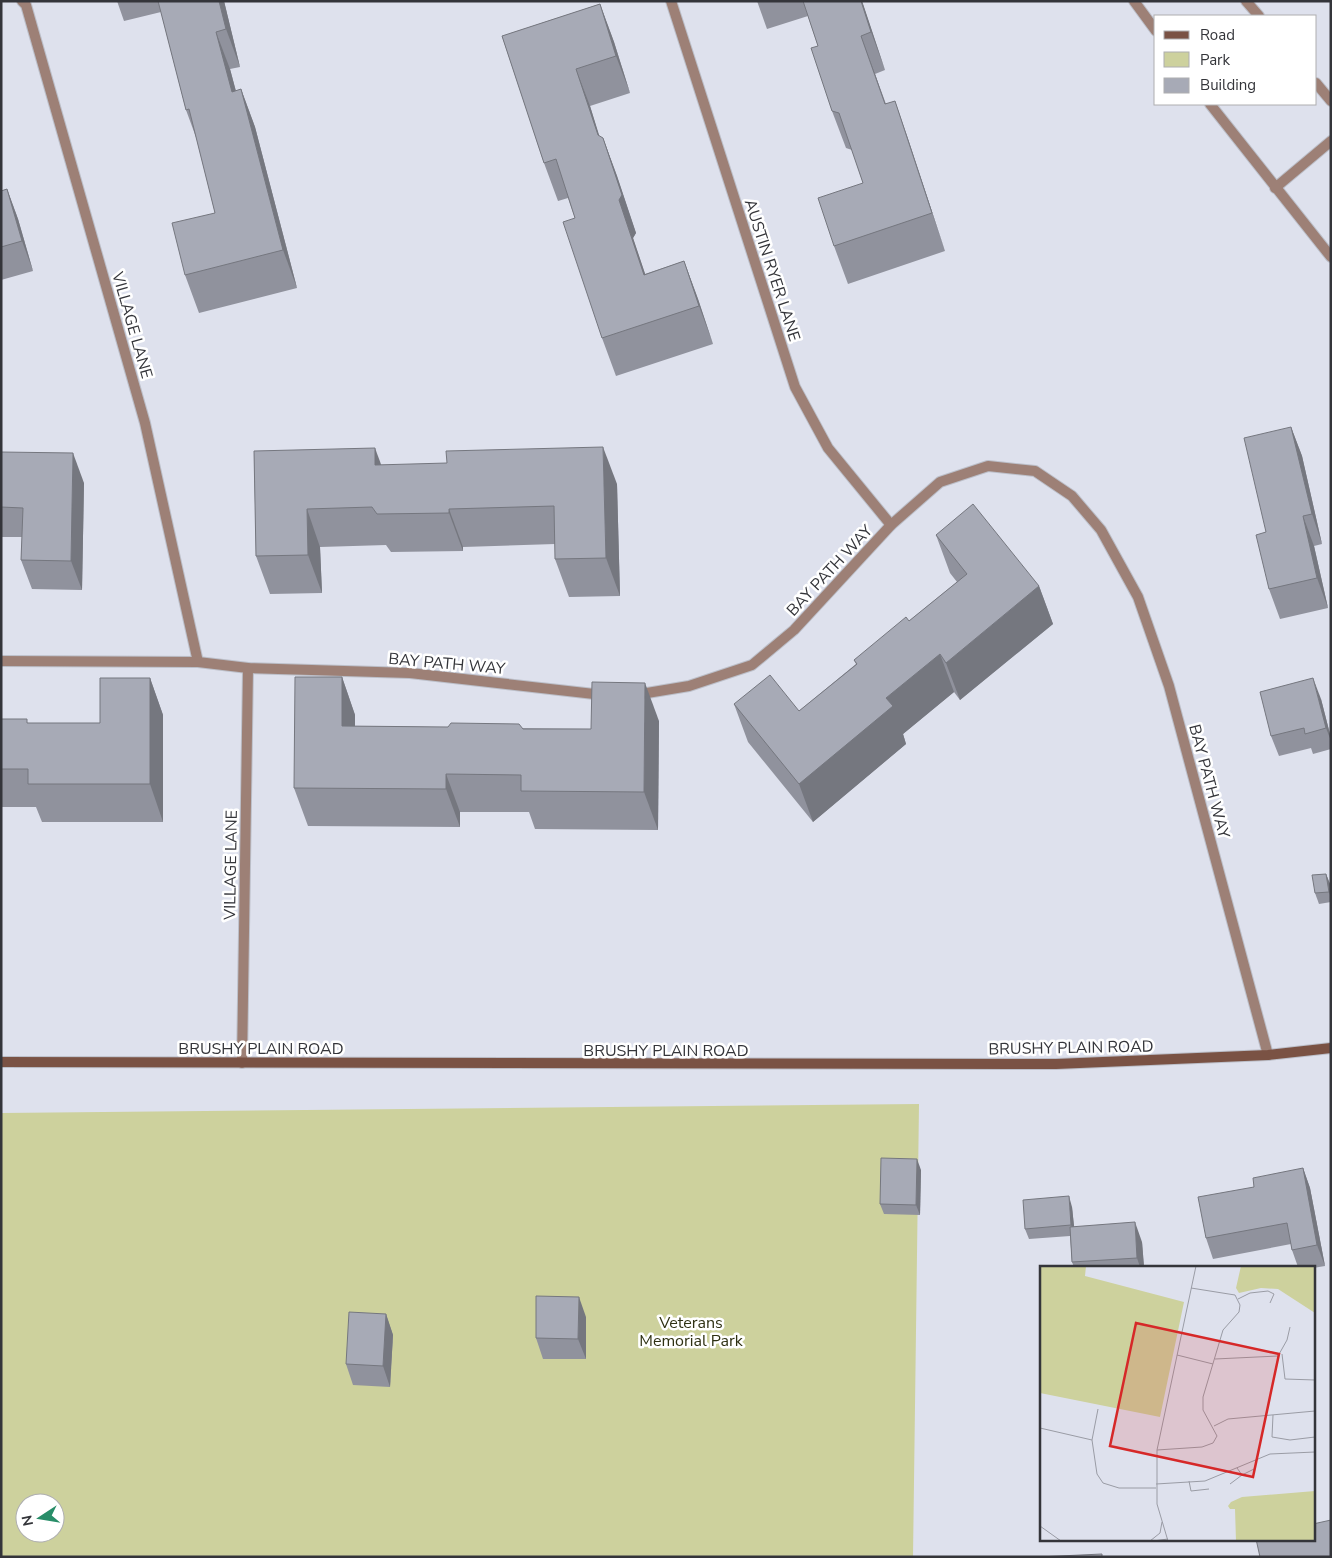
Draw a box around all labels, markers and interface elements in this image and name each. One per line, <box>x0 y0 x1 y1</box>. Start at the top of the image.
legend <box>1154 15 1317 105</box>
text: Road <box>1200 25 1235 45</box>
text: Park <box>1200 50 1230 70</box>
text: Building <box>1200 75 1256 95</box>
street label: AUSTIN RYER LANE <box>739 196 805 344</box>
street label: VILLAGE LANE <box>106 268 158 381</box>
street label: BAY PATH WAY <box>782 520 878 621</box>
street label: BAY PATH WAY <box>388 648 507 680</box>
street label: BAY PATH WAY <box>1183 722 1235 841</box>
street label: VILLAGE LANE <box>219 810 243 921</box>
street label: BRUSHY PLAIN ROAD <box>988 1036 1154 1060</box>
street label: BRUSHY PLAIN ROAD <box>178 1038 344 1060</box>
street label: BRUSHY PLAIN ROAD <box>583 1040 749 1062</box>
inset map <box>1040 1266 1314 1540</box>
park label: Veterans Memorial Park <box>639 1312 744 1352</box>
north arrow <box>15 1493 65 1543</box>
text: N <box>17 1513 38 1528</box>

